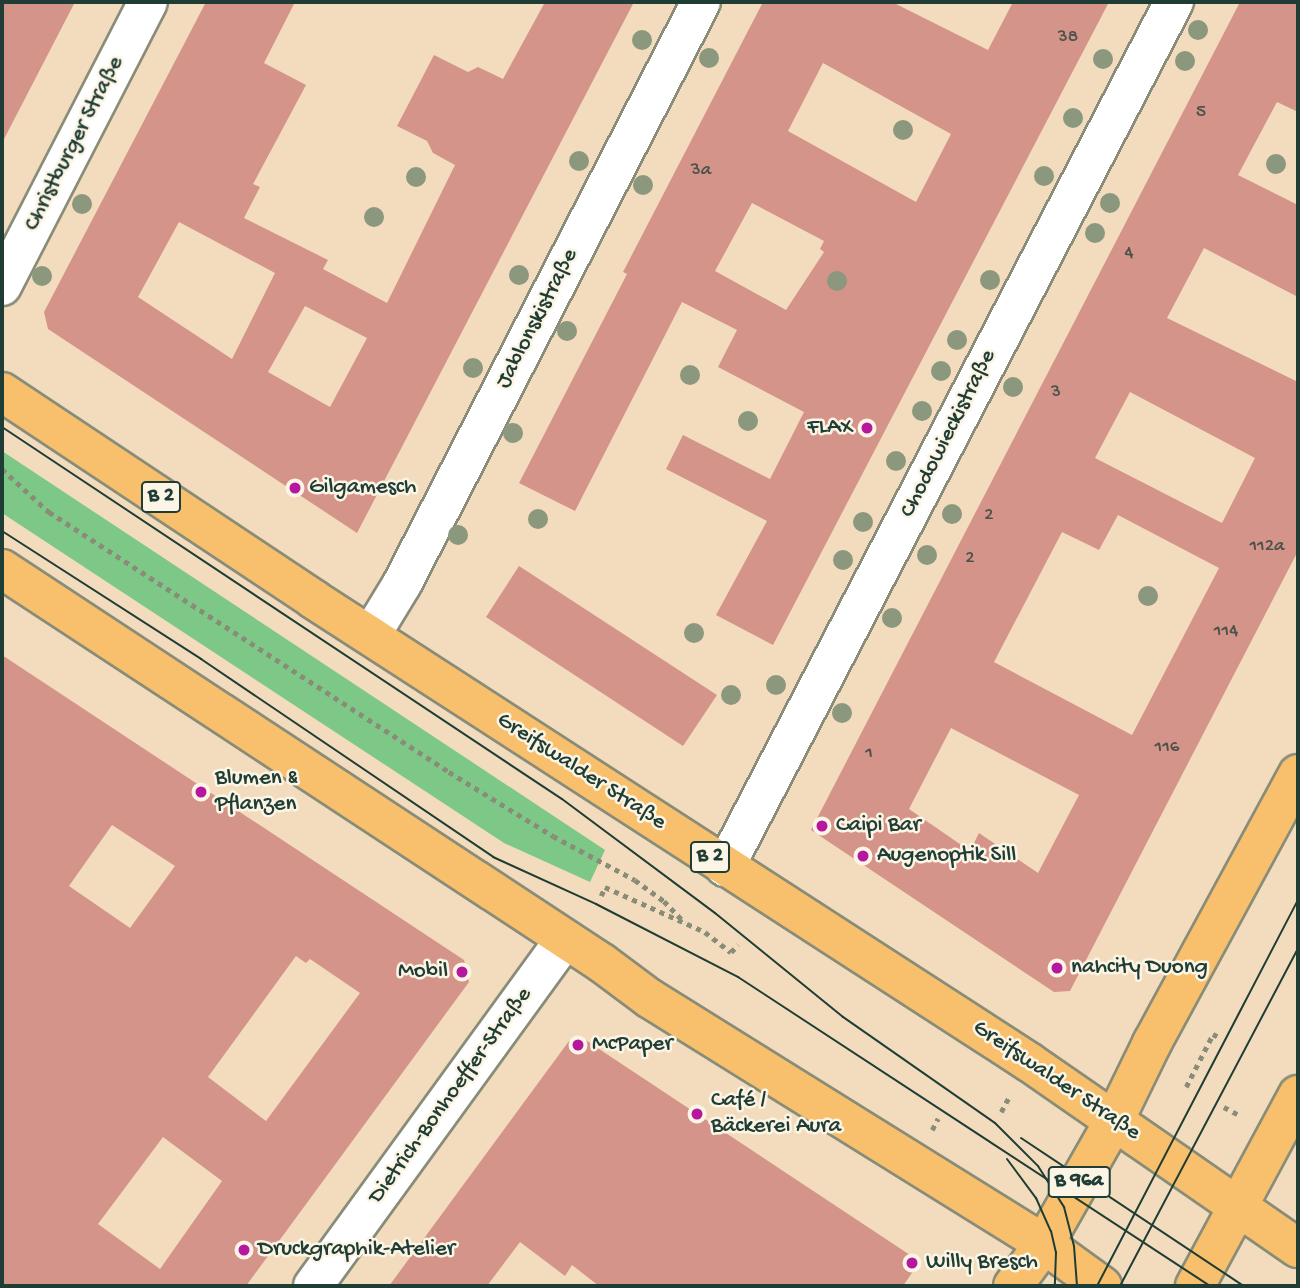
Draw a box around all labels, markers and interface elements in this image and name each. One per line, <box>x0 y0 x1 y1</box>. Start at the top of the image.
house number: 38 <box>1058 27 1078 49</box>
street label: Christburger Straße <box>19 52 131 236</box>
house number: 5 <box>1196 102 1206 124</box>
house number: 3a <box>691 160 711 182</box>
house number: 4 <box>1125 243 1133 265</box>
street label: Jablonskistraße <box>491 244 585 394</box>
street label: Chodowieckistraße <box>895 346 1003 522</box>
house number: 3 <box>1051 382 1061 404</box>
place label: FLAX <box>807 414 853 442</box>
marker: FLAX <box>859 420 875 436</box>
place label: Gilgamesch <box>309 474 416 502</box>
road number: B 2 <box>140 480 182 514</box>
marker: Gilgamesch <box>287 480 303 496</box>
house number: 2 <box>984 505 994 527</box>
house number: 112a <box>1249 536 1285 558</box>
house number: 2 <box>965 548 975 570</box>
house number: 114 <box>1214 621 1238 643</box>
street label: Greifswalder Straße <box>491 707 671 837</box>
house number: 116 <box>1155 737 1179 759</box>
house number: 1 <box>865 743 873 765</box>
place label: Blumen & Pflanzen <box>215 765 298 819</box>
marker: Blumen & Pflanzen <box>193 784 209 800</box>
place label: Caipi Bar <box>836 812 921 840</box>
marker: Caipi Bar <box>814 818 830 834</box>
road number: B 2 <box>689 840 731 874</box>
place label: Augenoptik Sill <box>877 842 1016 870</box>
marker: Augenoptik Sill <box>855 848 871 864</box>
place label: nahcity Duong <box>1071 954 1208 982</box>
place label: Mobil <box>398 958 448 986</box>
marker: nahcity Duong <box>1049 960 1065 976</box>
marker: Mobil <box>454 964 470 980</box>
street label: Dietrich-Bonhoeffer-Straße <box>363 982 539 1210</box>
street label: Greifswalder Straße <box>967 1015 1145 1147</box>
place label: McPaper <box>592 1031 673 1059</box>
marker: McPaper <box>570 1037 586 1053</box>
place label: Café / Bäckerei Aura <box>711 1087 841 1141</box>
marker: Café / Bäckerei Aura <box>689 1106 705 1122</box>
road number: B 96a <box>1048 1164 1110 1200</box>
place label: Druckgraphik-Atelier <box>258 1236 455 1264</box>
marker: Druckgraphik-Atelier <box>236 1242 252 1258</box>
place label: Willy Bresch <box>926 1249 1038 1277</box>
marker: Willy Bresch <box>904 1255 920 1271</box>

